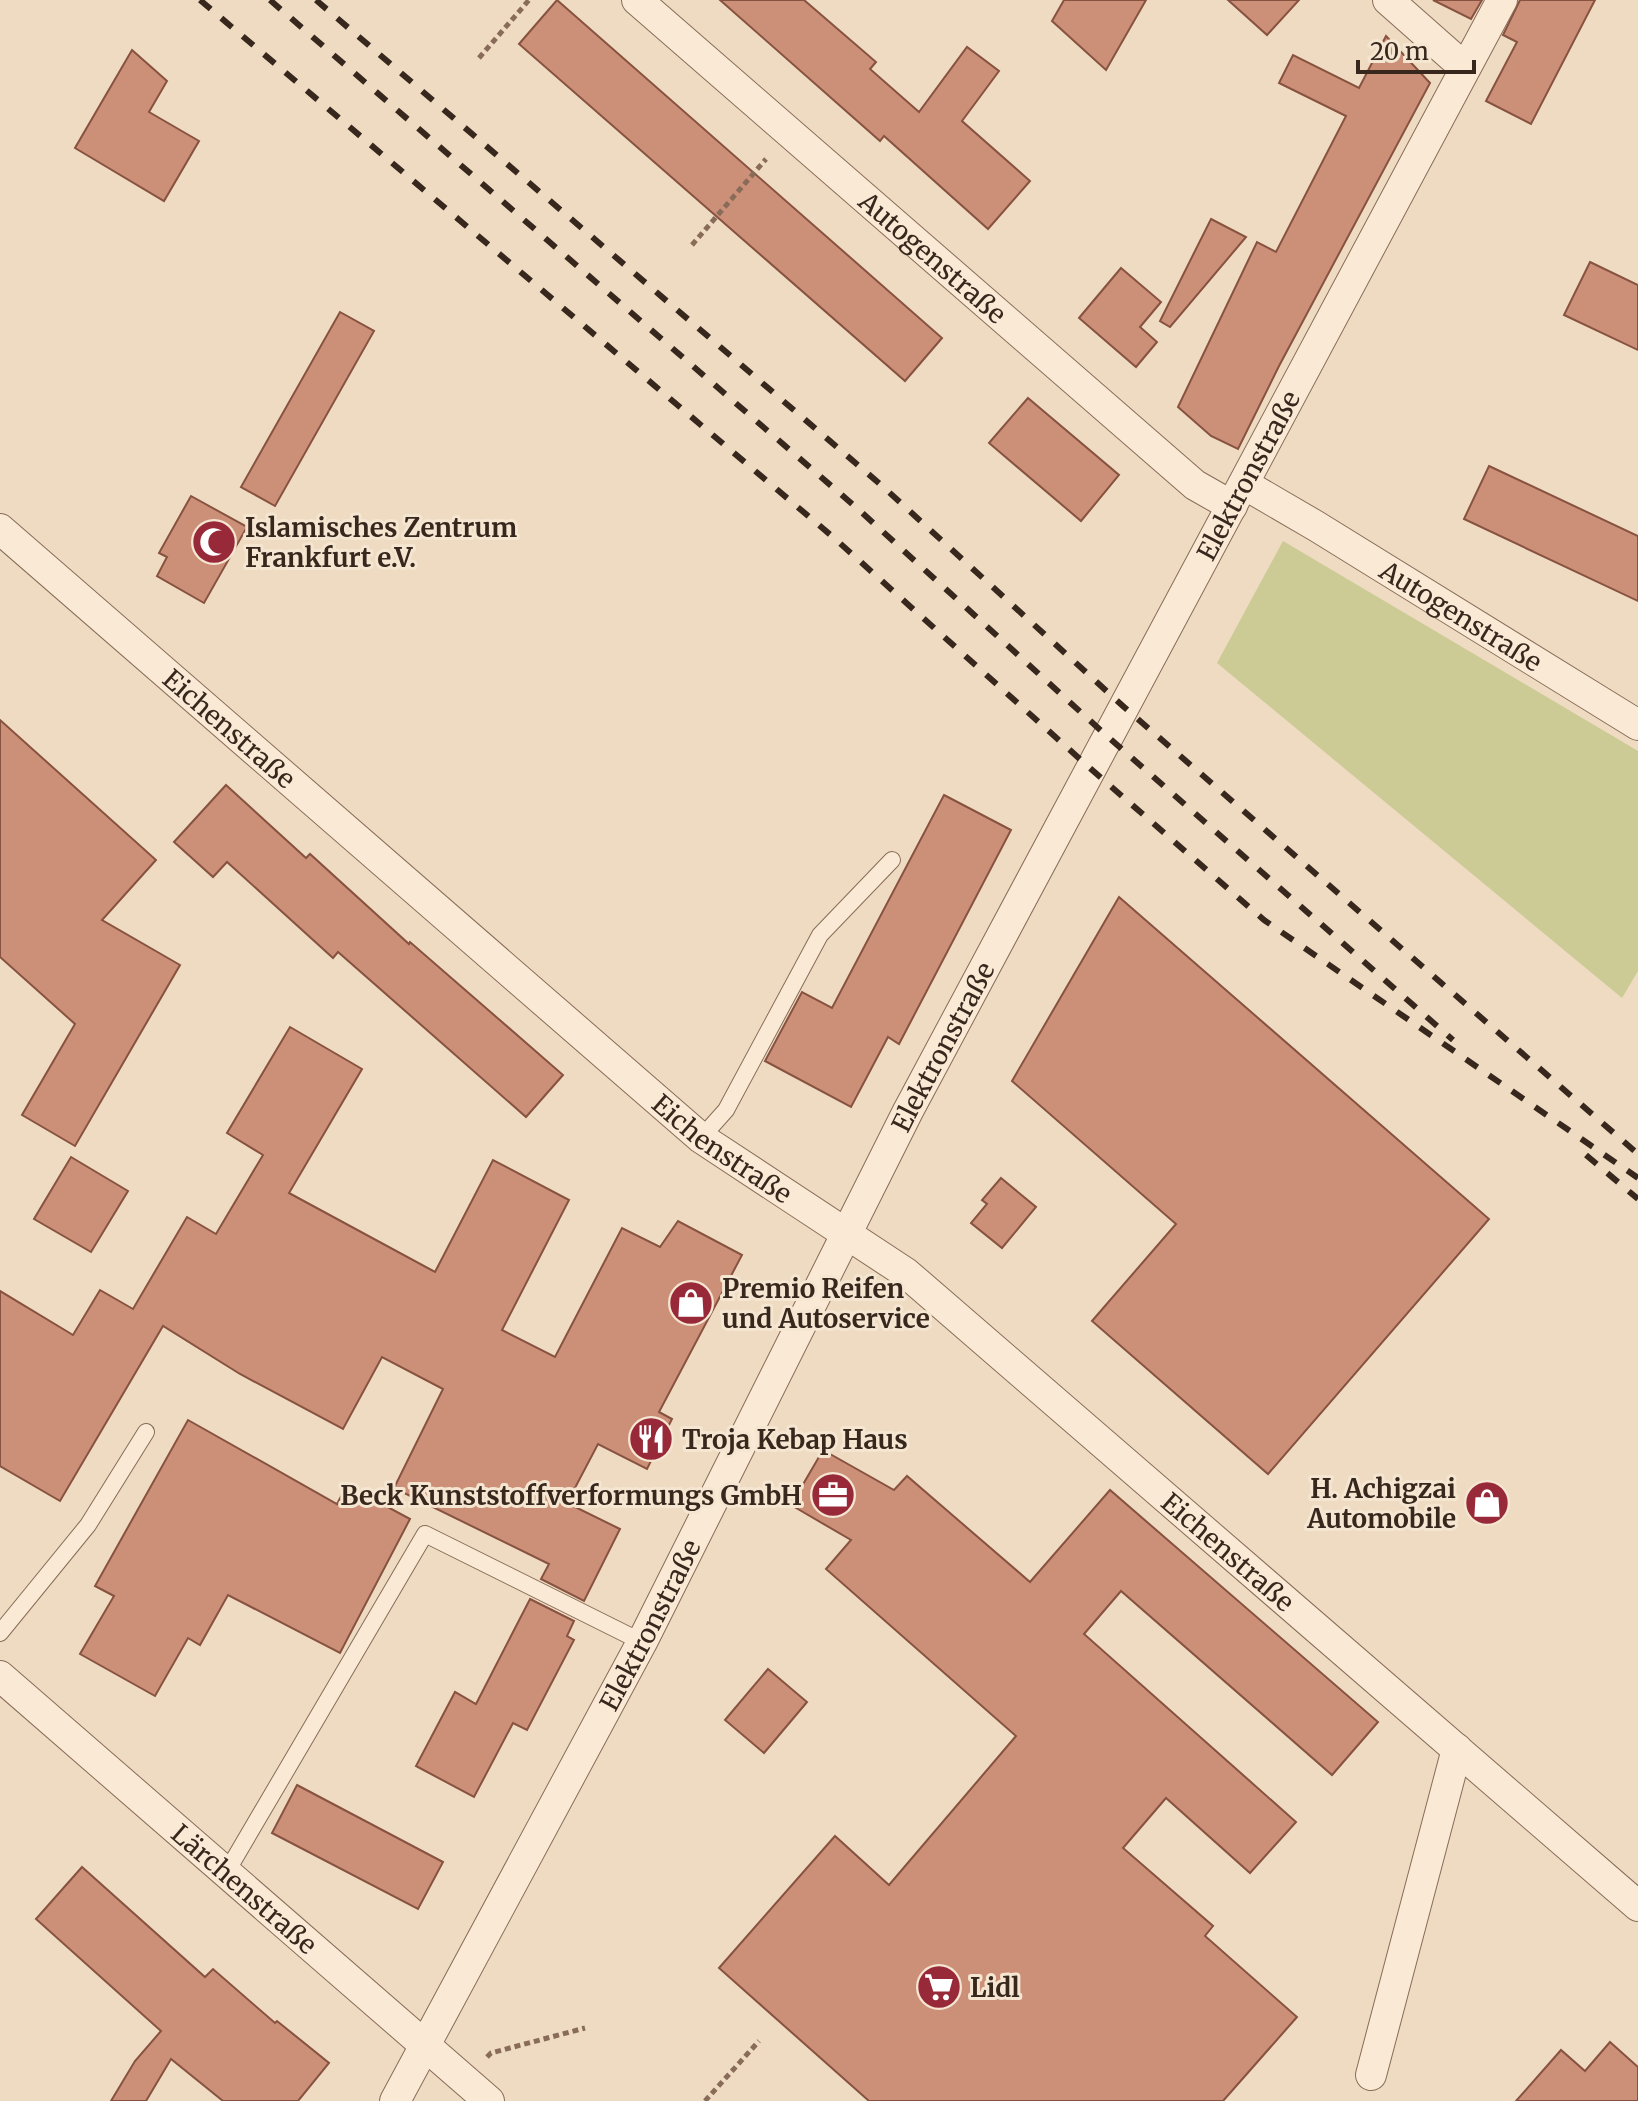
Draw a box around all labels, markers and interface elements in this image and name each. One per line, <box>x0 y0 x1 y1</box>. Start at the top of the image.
scale bar <box>1358 24 1474 74</box>
text: 20 m <box>1370 36 1429 67</box>
street label: Autogenstraße <box>852 184 1013 330</box>
street label: Elektronstraße <box>1189 385 1307 566</box>
place label: Islamisches Zentrum Frankfurt e.V. <box>245 511 517 574</box>
mosque icon: Islamisches Zentrum Frankfurt e.V. <box>190 518 238 566</box>
street label: Autogenstraße <box>1373 553 1548 678</box>
street label: Eichenstraße <box>156 662 303 795</box>
street label: Elektronstraße <box>884 956 1001 1137</box>
street label: Eichenstraße <box>646 1087 798 1210</box>
place label: Premio Reifen und Autoservice <box>722 1272 930 1335</box>
shop icon: Premio Reifen und Autoservice <box>667 1279 715 1327</box>
restaurant icon: Troja Kebap Haus <box>627 1415 675 1463</box>
place label: Troja Kebap Haus <box>682 1423 908 1456</box>
office icon: Beck Kunststoffverformungs GmbH <box>809 1471 857 1519</box>
place label: H. Achigzai Automobile <box>1306 1472 1456 1535</box>
place label: Beck Kunststoffverformungs GmbH <box>340 1479 802 1512</box>
shop icon: H. Achigzai Automobile <box>1463 1479 1511 1527</box>
street label: Eichenstraße <box>1155 1485 1301 1618</box>
street label: Elektronstraße <box>592 1534 707 1716</box>
street label: Lärchenstraße <box>165 1816 324 1961</box>
supermarket icon: Lidl <box>915 1963 963 2011</box>
place label: Lidl <box>970 1971 1020 2004</box>

